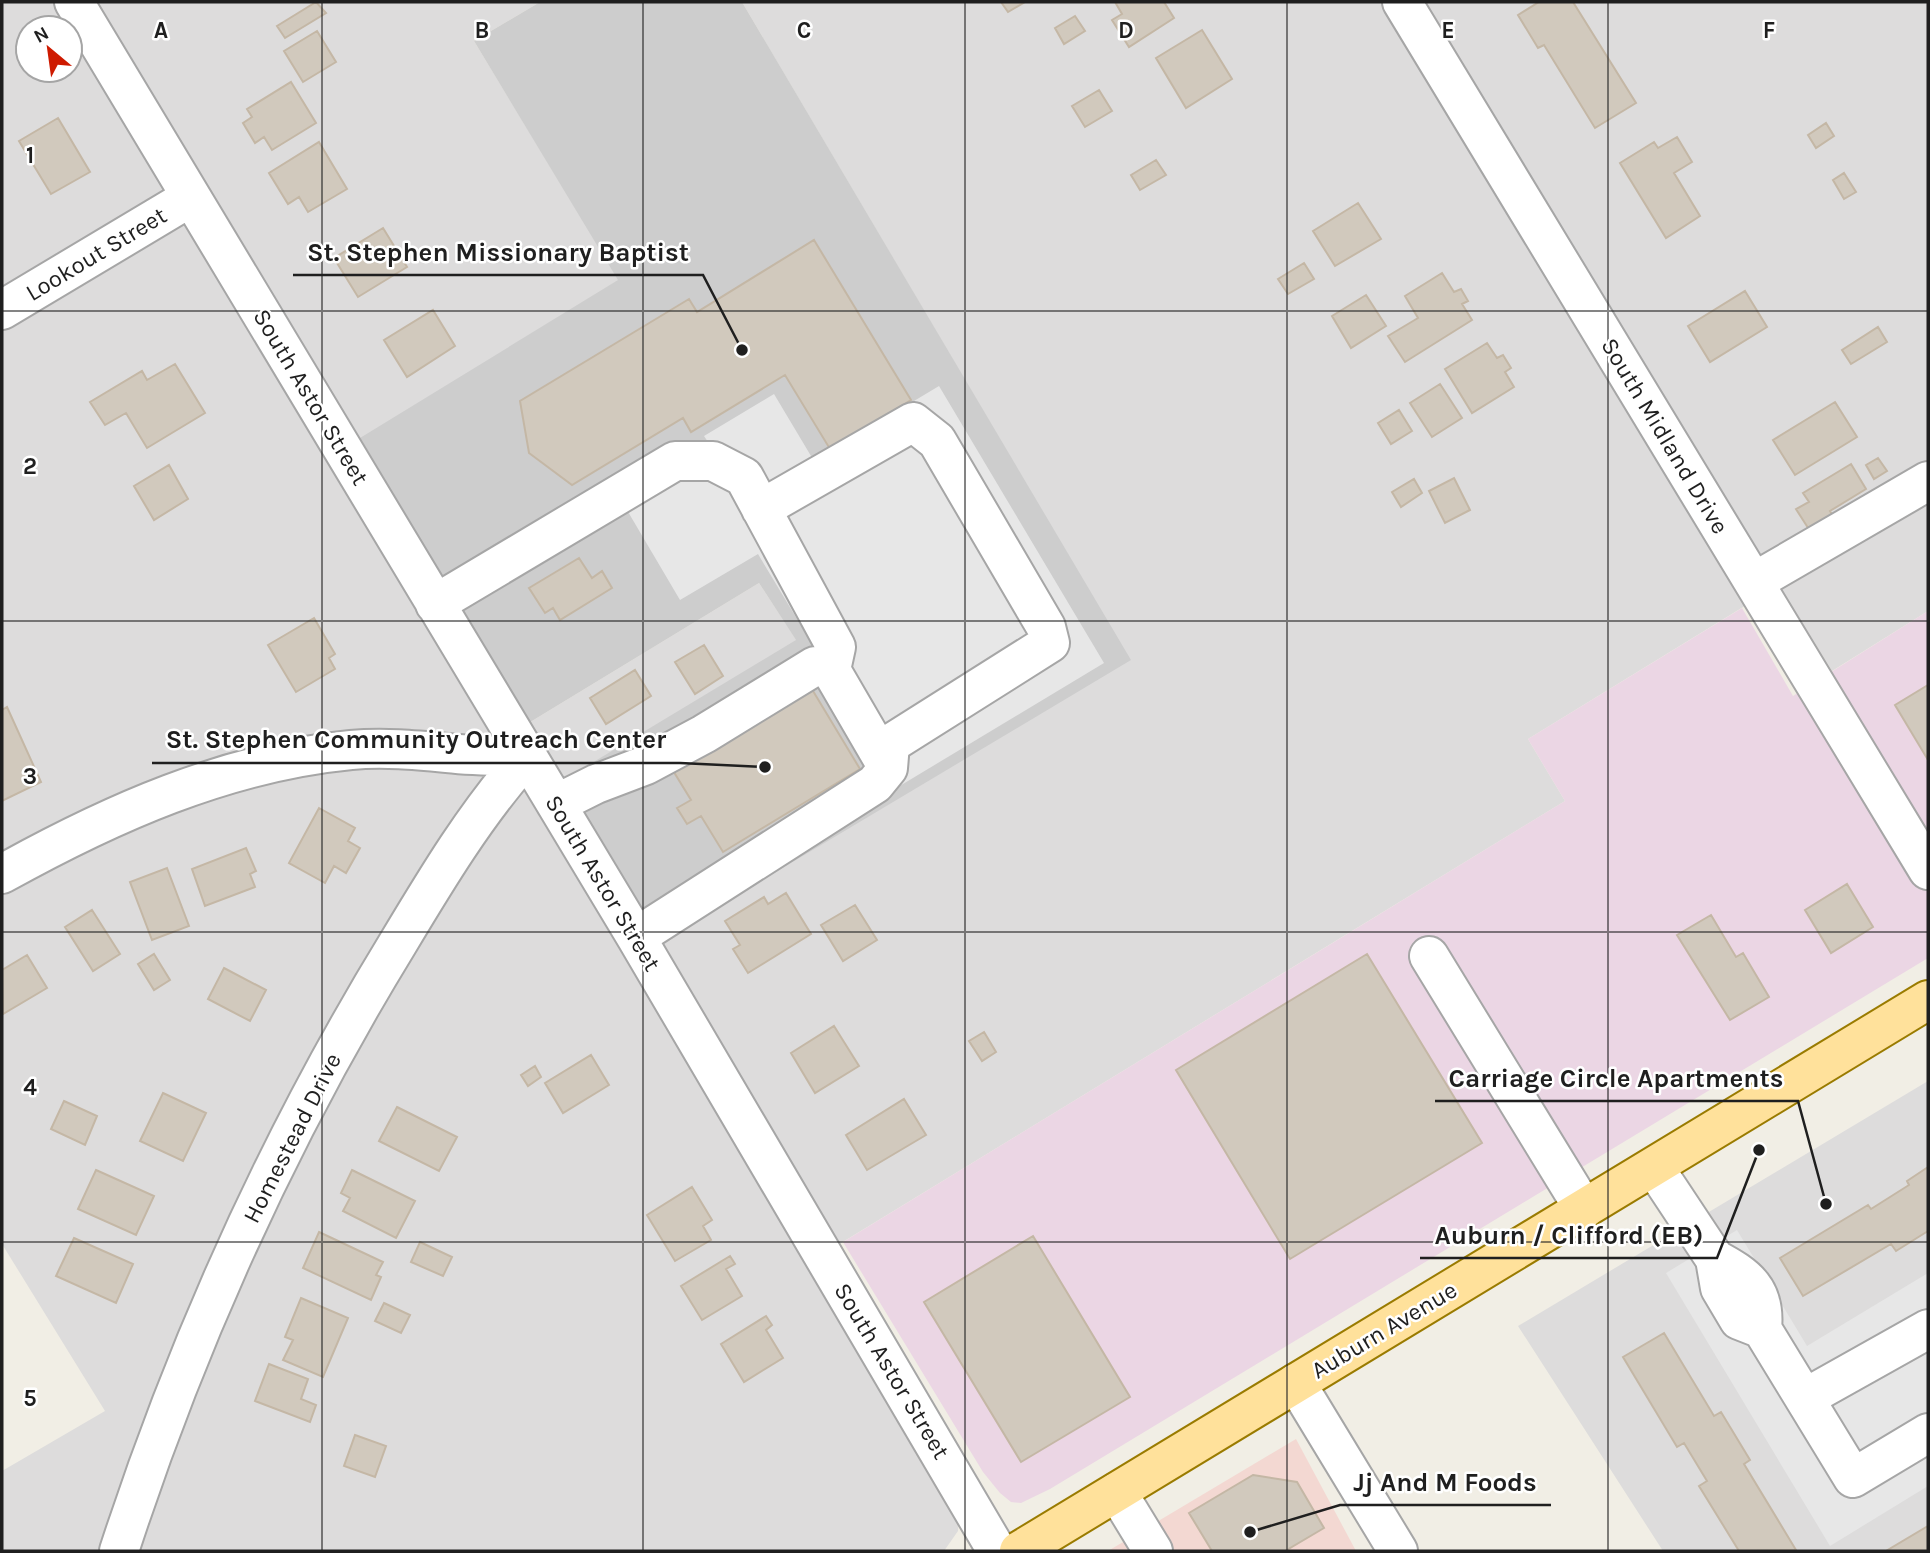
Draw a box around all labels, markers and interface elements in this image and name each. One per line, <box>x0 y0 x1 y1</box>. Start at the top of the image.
north arrow <box>14 14 84 84</box>
text: A <box>154 17 168 44</box>
text: B <box>475 17 489 44</box>
text: C <box>797 17 811 44</box>
text: D <box>1118 17 1134 44</box>
text: E <box>1441 17 1455 44</box>
text: F <box>1763 17 1775 44</box>
text: N <box>30 22 53 48</box>
text: 1 <box>26 142 34 169</box>
street label: Lookout Street <box>21 201 171 307</box>
callout: St. Stephen Missionary Baptist <box>293 228 703 275</box>
text: St. Stephen Missionary Baptist <box>307 237 689 268</box>
street label: South Astor Street <box>247 304 375 490</box>
street label: South Midland Drive <box>1595 333 1735 539</box>
text: 2 <box>23 453 37 480</box>
callout: St. Stephen Community Outreach Center <box>152 716 680 763</box>
text: St. Stephen Community Outreach Center <box>166 724 667 755</box>
text: 3 <box>23 763 37 790</box>
street label: South Astor Street <box>539 790 667 976</box>
street label: Homestead Drive <box>237 1048 347 1228</box>
callout: Carriage Circle Apartments <box>1435 1054 1798 1101</box>
text: Carriage Circle Apartments <box>1449 1063 1783 1094</box>
text: 4 <box>23 1074 37 1101</box>
callout: Auburn / Clifford (EB) <box>1420 1211 1717 1258</box>
text: Auburn / Clifford (EB) <box>1434 1220 1704 1251</box>
street label: Auburn Avenue <box>1306 1276 1462 1384</box>
street label: South Astor Street <box>828 1278 956 1464</box>
text: 5 <box>23 1385 37 1412</box>
callout: Jj And M Foods <box>1340 1458 1551 1505</box>
text: Jj And M Foods <box>1353 1467 1537 1498</box>

